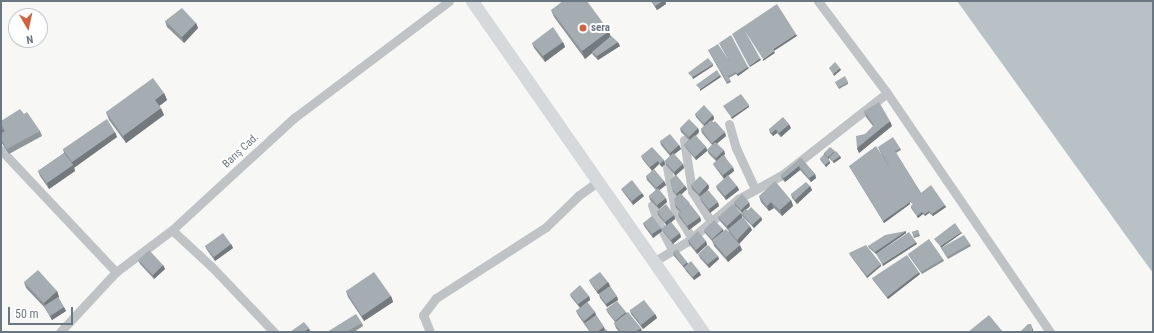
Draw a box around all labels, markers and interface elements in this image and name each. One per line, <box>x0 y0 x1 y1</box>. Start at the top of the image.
north arrow <box>8 8 48 48</box>
place label: sera <box>591 21 610 35</box>
marker: sera <box>578 23 588 33</box>
text: N <box>25 32 34 46</box>
street label: Barış Cad. <box>220 131 262 171</box>
scale bar <box>10 299 75 325</box>
text: 50 m <box>15 307 39 321</box>

